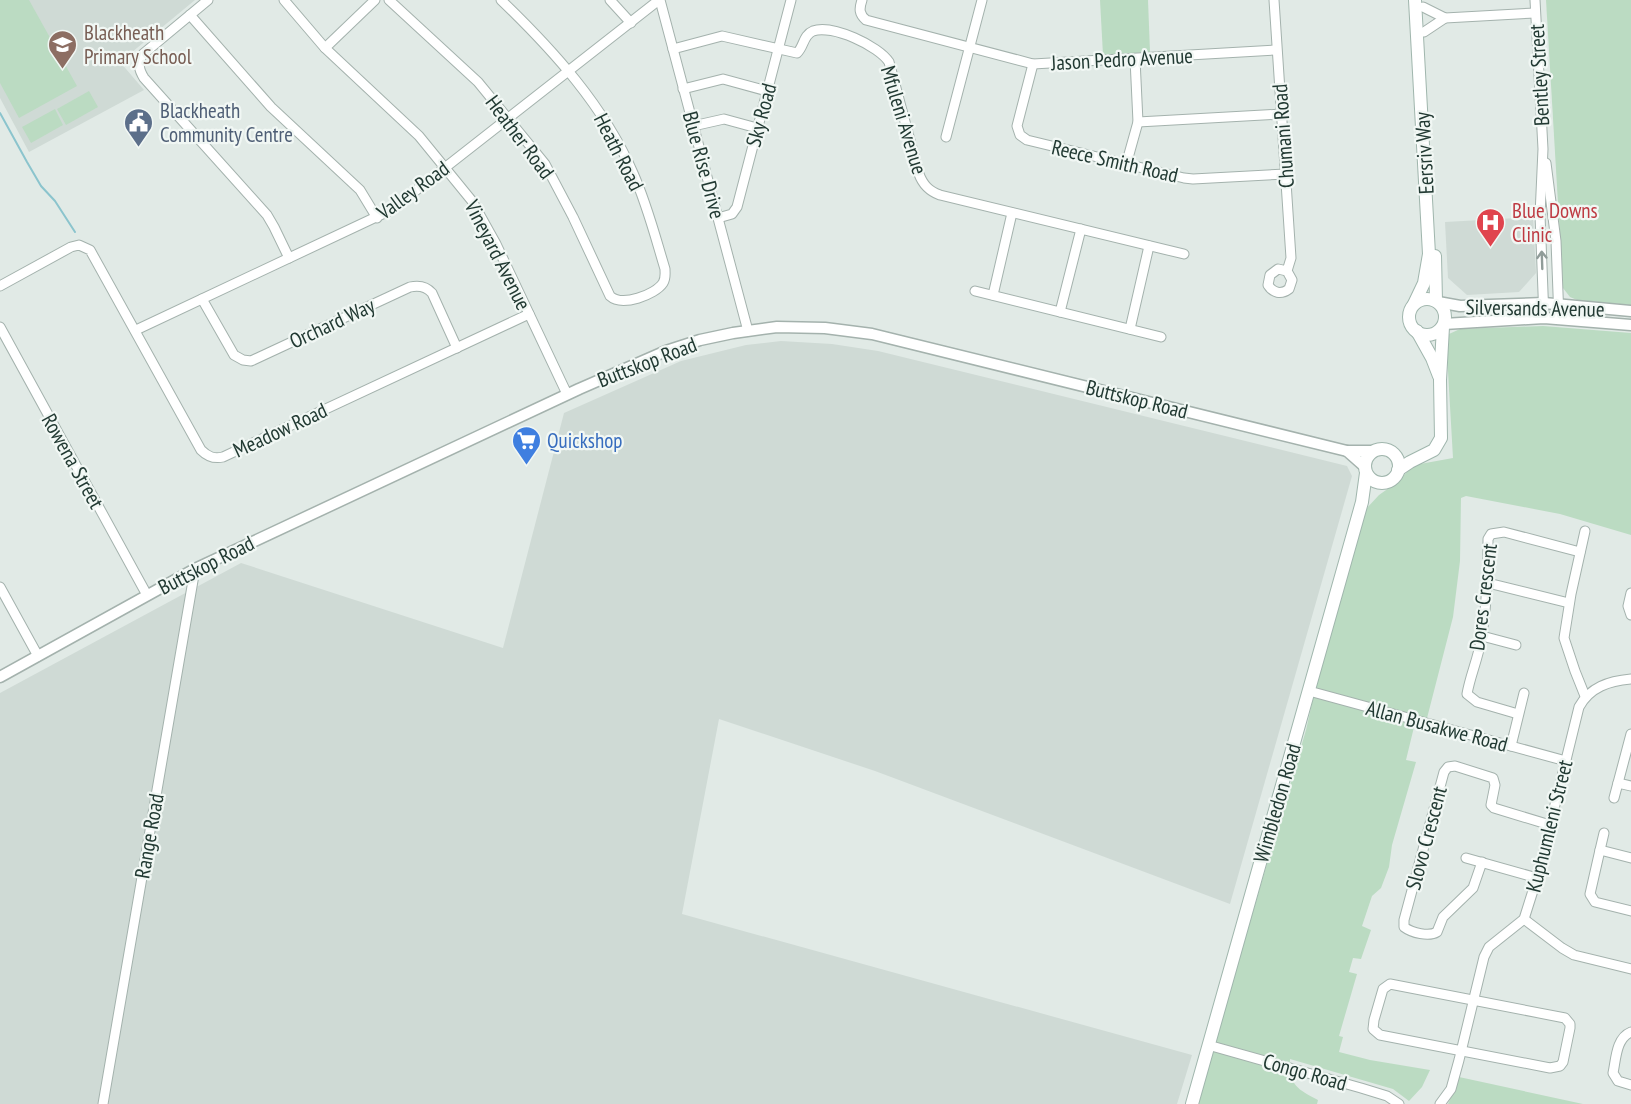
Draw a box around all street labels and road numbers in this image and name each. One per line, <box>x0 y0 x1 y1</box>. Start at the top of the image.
street label: Bentley Street <box>1523 23 1555 127</box>
street label: Jason Pedro Avenue <box>1050 42 1193 76</box>
street label: Mfuleni Avenue <box>875 62 933 178</box>
street label: Sky Road <box>740 80 782 150</box>
street label: Chumani Road <box>1266 83 1300 189</box>
street label: Heather Road <box>480 90 560 184</box>
street label: Blue Rise Drive <box>677 108 731 222</box>
street label: Heath Road <box>588 109 650 195</box>
street label: Eersriv Way <box>1408 111 1440 195</box>
street label: Reece Smith Road <box>1049 133 1181 189</box>
street label: Valley Road <box>371 155 454 226</box>
street label: Vineyard Avenue <box>458 195 537 315</box>
street label: Orchard Way <box>285 291 379 354</box>
street label: Silversands Avenue <box>1465 293 1605 323</box>
street label: Buttskop Road <box>594 331 700 393</box>
street label: Buttskop Road <box>1083 373 1191 425</box>
street label: Meadow Road <box>229 396 331 464</box>
street label: Rowena Street <box>36 409 110 513</box>
street label: Buttskop Road <box>154 529 258 601</box>
street label: Dores Crescent <box>1463 542 1503 652</box>
street label: Allan Busakwe Road <box>1363 694 1511 758</box>
street label: Wimbledon Road <box>1247 740 1307 866</box>
street label: Kuphumleni Street <box>1520 757 1579 895</box>
street label: Slovo Crescent <box>1399 783 1453 893</box>
street label: Range Road <box>128 791 170 881</box>
street label: Congo Road <box>1260 1047 1350 1097</box>

